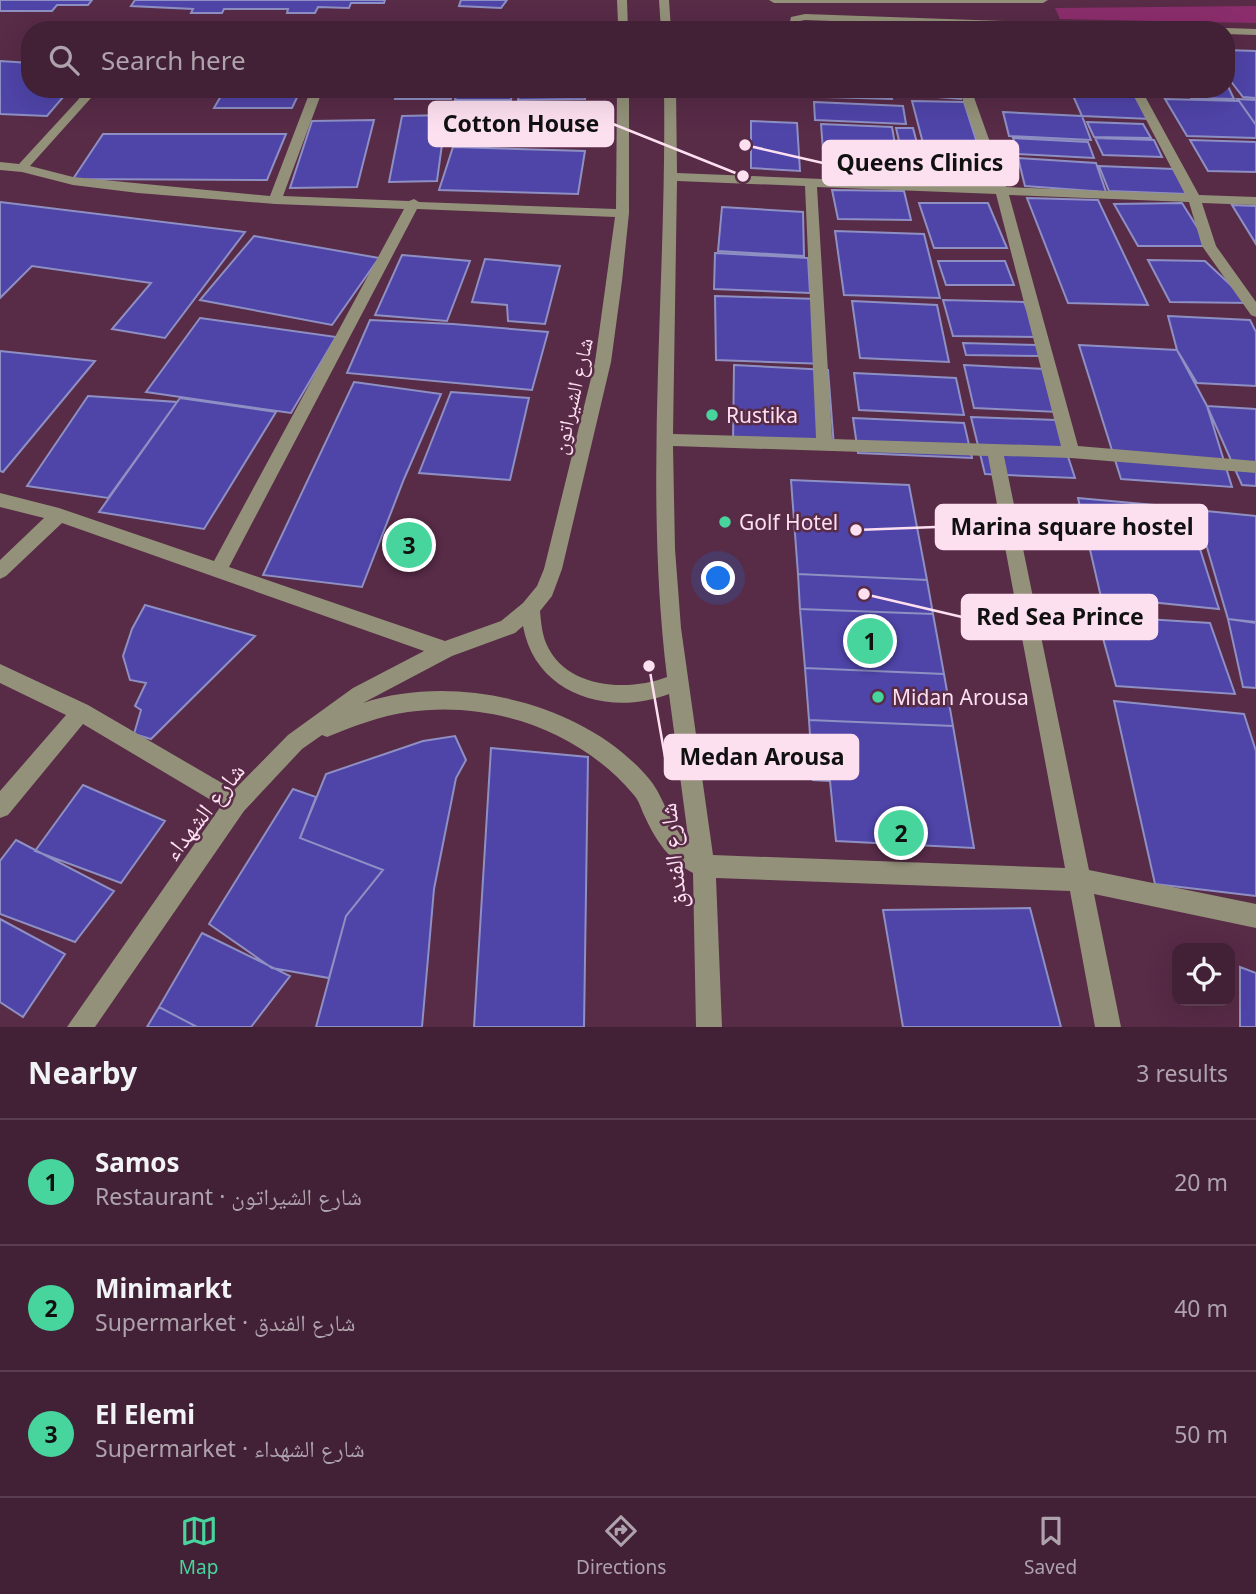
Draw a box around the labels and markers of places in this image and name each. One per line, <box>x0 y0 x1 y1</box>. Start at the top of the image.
callout: Cotton House <box>429 102 613 146</box>
callout: Queens Clinics <box>823 141 1018 185</box>
place label: Rustika <box>726 401 798 429</box>
marker: Rustika <box>704 407 720 423</box>
callout: Marina square hostel <box>936 505 1207 549</box>
place label: Golf Hotel <box>739 508 838 536</box>
marker: Golf Hotel <box>717 514 733 530</box>
pin: 3 <box>386 519 432 571</box>
callout: Red Sea Prince <box>962 595 1157 639</box>
pin: 1 <box>847 615 893 667</box>
place label: Midan Arousa <box>892 683 1029 711</box>
marker: Midan Arousa <box>870 689 886 705</box>
callout: Medan Arousa <box>665 735 858 779</box>
pin: 2 <box>878 807 924 859</box>

